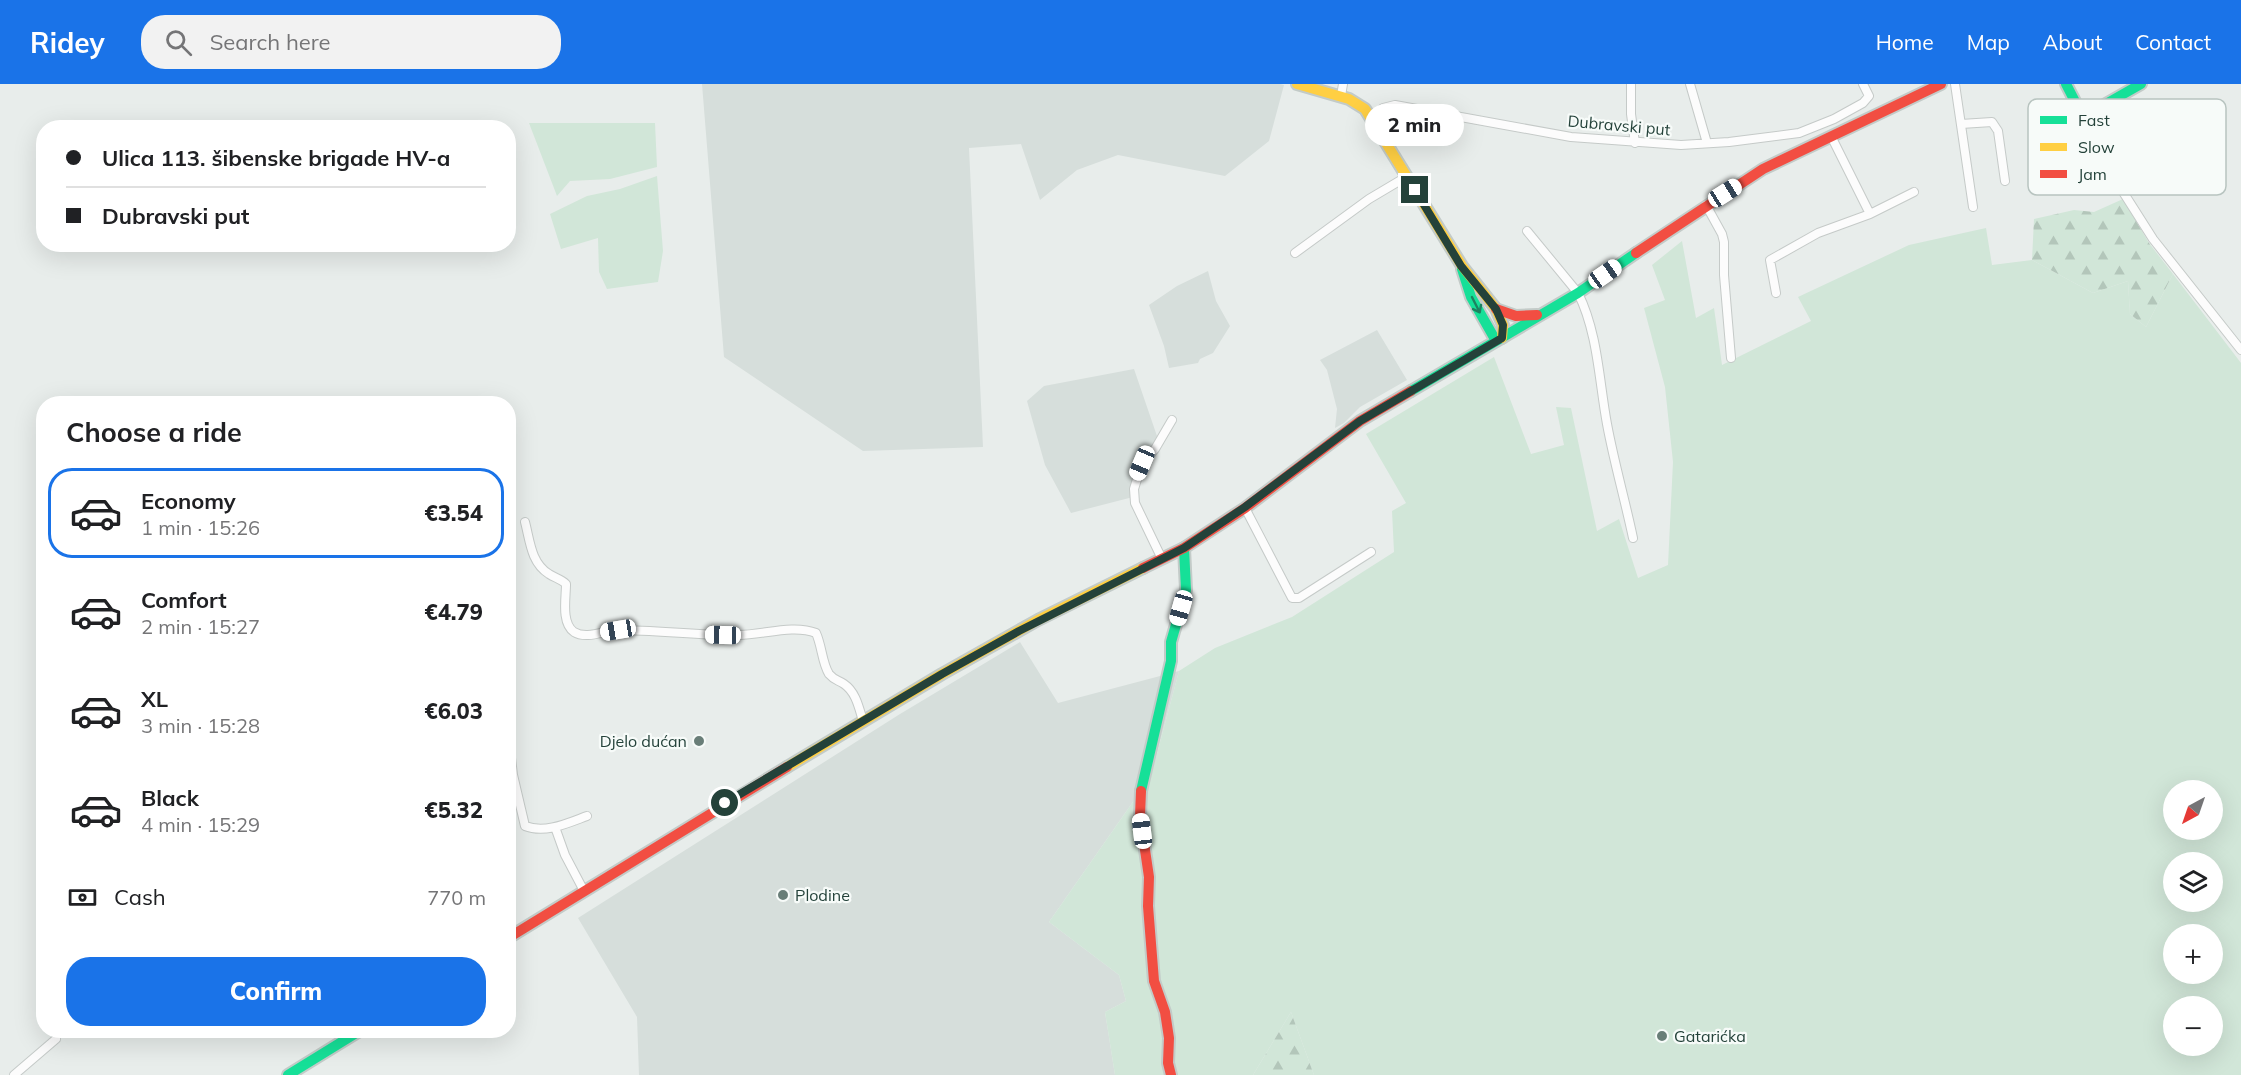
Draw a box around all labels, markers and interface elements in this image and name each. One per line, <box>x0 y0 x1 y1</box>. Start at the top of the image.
search box <box>141 15 561 69</box>
text: Ridey <box>30 25 105 60</box>
icon: search <box>162 26 195 59</box>
text: Search here <box>210 28 331 56</box>
text: Home <box>1876 29 1934 55</box>
text: Map <box>1967 29 2010 55</box>
text: About <box>2043 29 2102 55</box>
text: Contact <box>2135 29 2211 55</box>
legend <box>2028 99 2226 195</box>
callout: 2 min <box>1366 103 1464 145</box>
text: Fast <box>2078 110 2110 130</box>
street label: Dubravski put <box>1567 111 1672 139</box>
text: 2 min <box>1388 112 1441 137</box>
text: Slow <box>2078 137 2115 157</box>
text: Ulica 113. šibenske brigade HV-a <box>102 144 450 172</box>
text: Jam <box>2078 164 2107 184</box>
route end <box>1401 176 1428 203</box>
car <box>1705 176 1745 210</box>
text: Dubravski put <box>102 202 249 230</box>
car <box>1585 256 1625 292</box>
one-way arrow <box>1470 296 1482 314</box>
text: Choose a ride <box>66 415 242 449</box>
car <box>1127 443 1157 483</box>
icon: car <box>69 486 123 540</box>
text: Economy <box>141 487 236 515</box>
text: €3.54 <box>424 499 483 527</box>
text: 1 min · 15:26 <box>141 515 260 540</box>
icon: car <box>69 585 123 639</box>
text: Comfort <box>141 586 227 614</box>
car <box>1167 588 1195 628</box>
text: €4.79 <box>424 598 483 626</box>
text: 2 min · 15:27 <box>141 614 260 639</box>
car <box>599 618 637 642</box>
car <box>705 626 741 644</box>
icon: car <box>69 684 123 738</box>
text: XL <box>141 685 168 713</box>
text: €6.03 <box>424 697 483 725</box>
text: 3 min · 15:28 <box>141 713 260 738</box>
place label: Djelo dućan <box>600 731 687 751</box>
marker: Djelo dućan <box>692 734 706 748</box>
north arrow <box>2163 780 2223 840</box>
map controls <box>2163 780 2223 1056</box>
icon: car <box>69 783 123 837</box>
text: Black <box>141 784 199 812</box>
route start <box>711 789 738 816</box>
text: €5.32 <box>424 796 483 824</box>
text: 4 min · 15:29 <box>141 812 260 837</box>
car <box>1131 812 1153 850</box>
button: layers <box>2163 852 2223 912</box>
icon: cash <box>66 881 99 914</box>
text: Cash <box>114 883 166 911</box>
text: 770 m <box>427 885 486 910</box>
place label: Plodine <box>795 885 850 905</box>
marker: Plodine <box>776 888 790 902</box>
button: + <box>2163 924 2223 984</box>
button: Confirm <box>66 957 486 1026</box>
button: − <box>2163 996 2223 1056</box>
place label: Gatarićka <box>1674 1026 1746 1046</box>
marker: Gatarićka <box>1655 1029 1669 1043</box>

